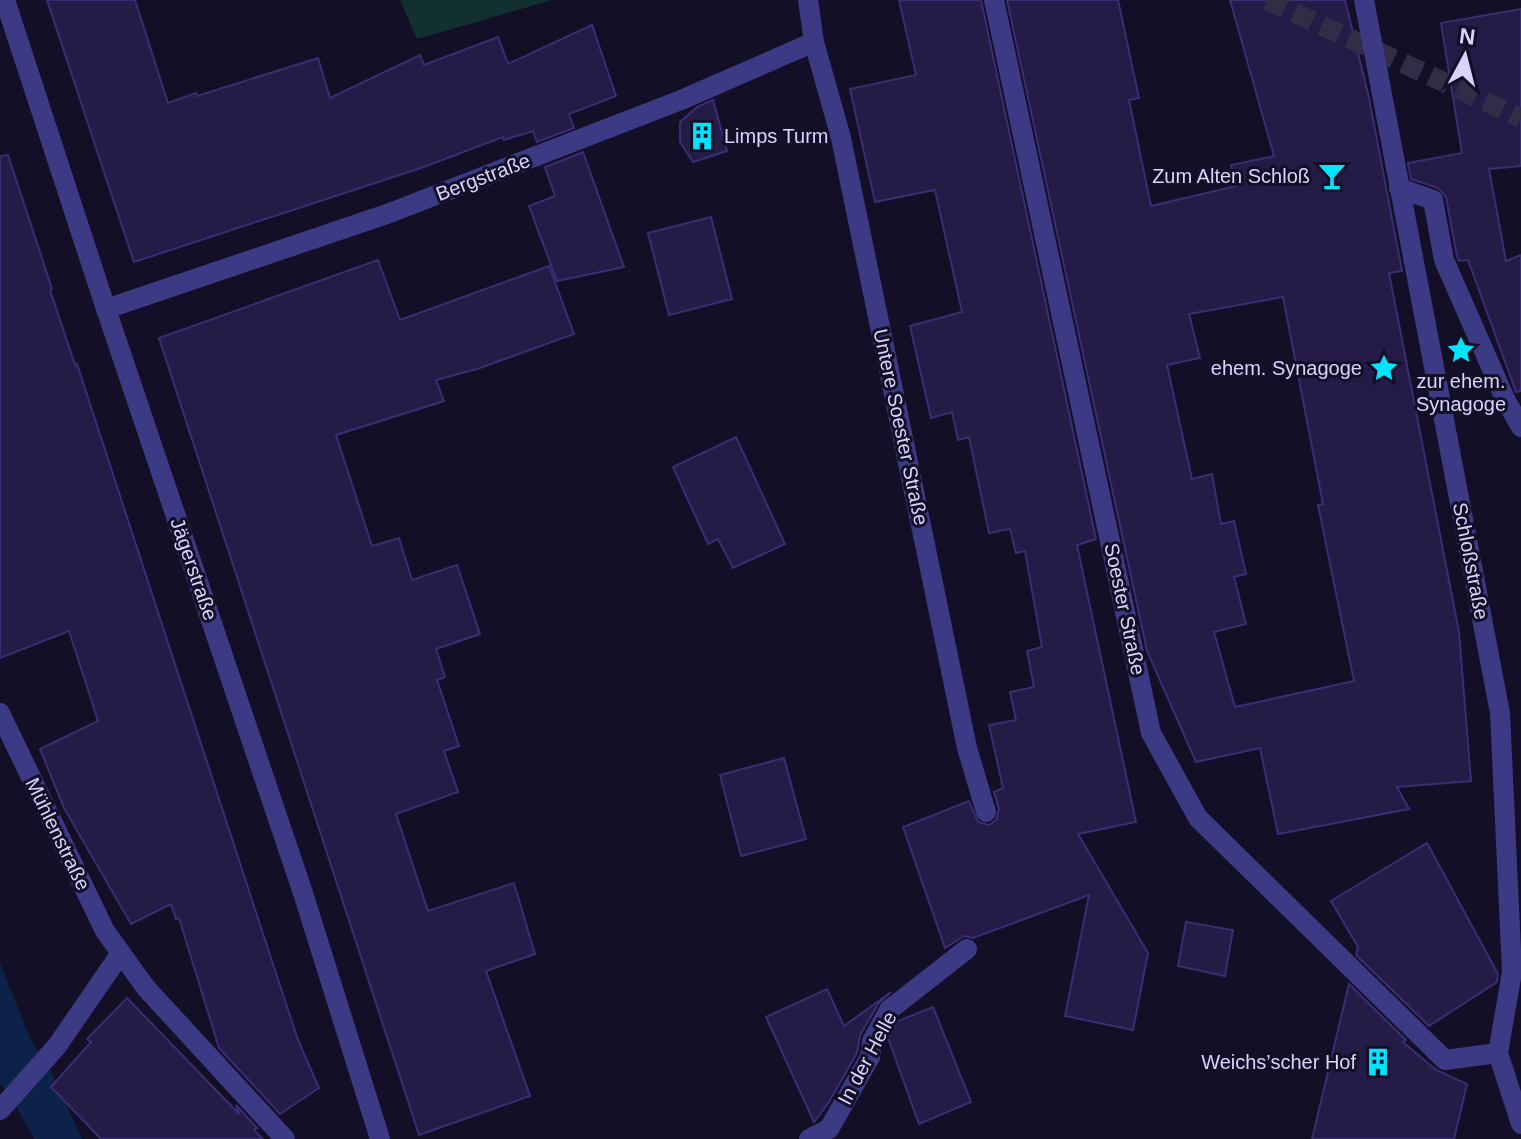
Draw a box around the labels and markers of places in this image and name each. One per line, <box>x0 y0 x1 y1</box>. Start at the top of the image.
building icon: Limps Turm <box>687 121 717 151</box>
place label: Limps Turm <box>724 125 828 147</box>
bar icon: Zum Alten Schloß <box>1317 161 1347 191</box>
place label: Zum Alten Schloß <box>1152 165 1310 187</box>
place icon: zur ehem. Synagoge <box>1446 335 1476 365</box>
place icon: ehem. Synagoge <box>1369 353 1399 383</box>
place label: ehem. Synagoge <box>1211 357 1362 379</box>
place label: zur ehem. Synagoge <box>1416 370 1506 415</box>
building icon: Weichs’scher Hof <box>1363 1047 1393 1077</box>
place label: Weichs’scher Hof <box>1201 1051 1356 1073</box>

